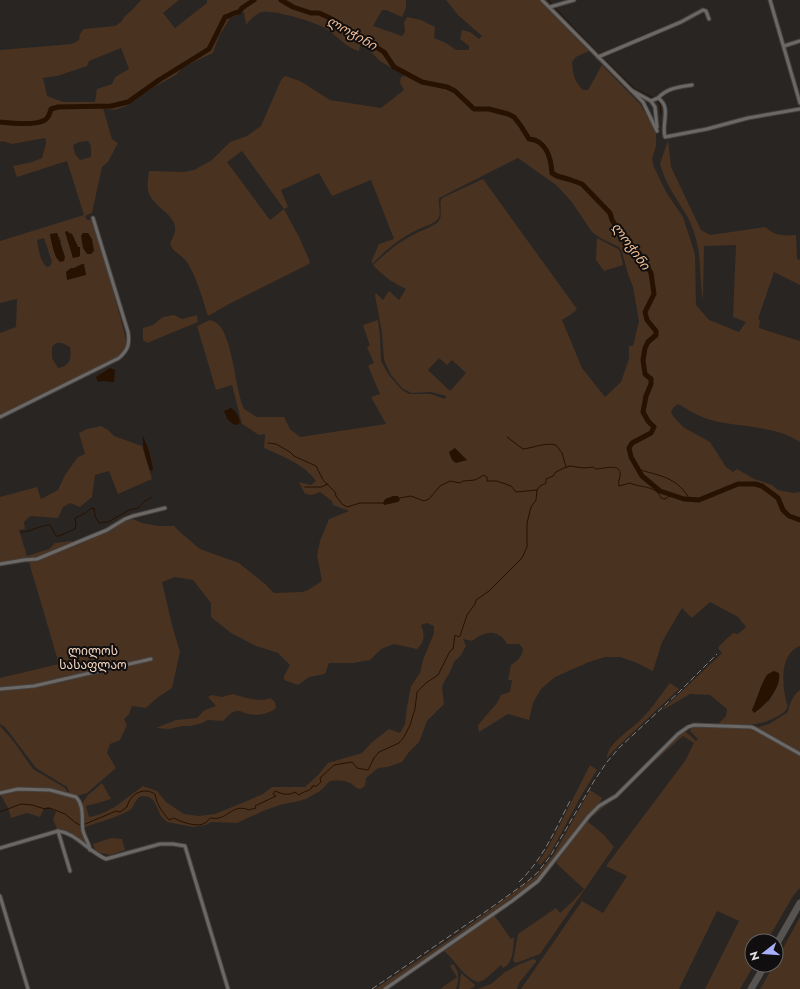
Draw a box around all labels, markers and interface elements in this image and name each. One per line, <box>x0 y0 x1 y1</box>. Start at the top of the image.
water label: ლოჭინი <box>324 11 381 55</box>
water label: ლოჭინი <box>607 218 655 274</box>
park label: ლილოს სასაფლაო <box>59 642 127 674</box>
north arrow <box>744 933 784 973</box>
text: N <box>746 949 763 962</box>

